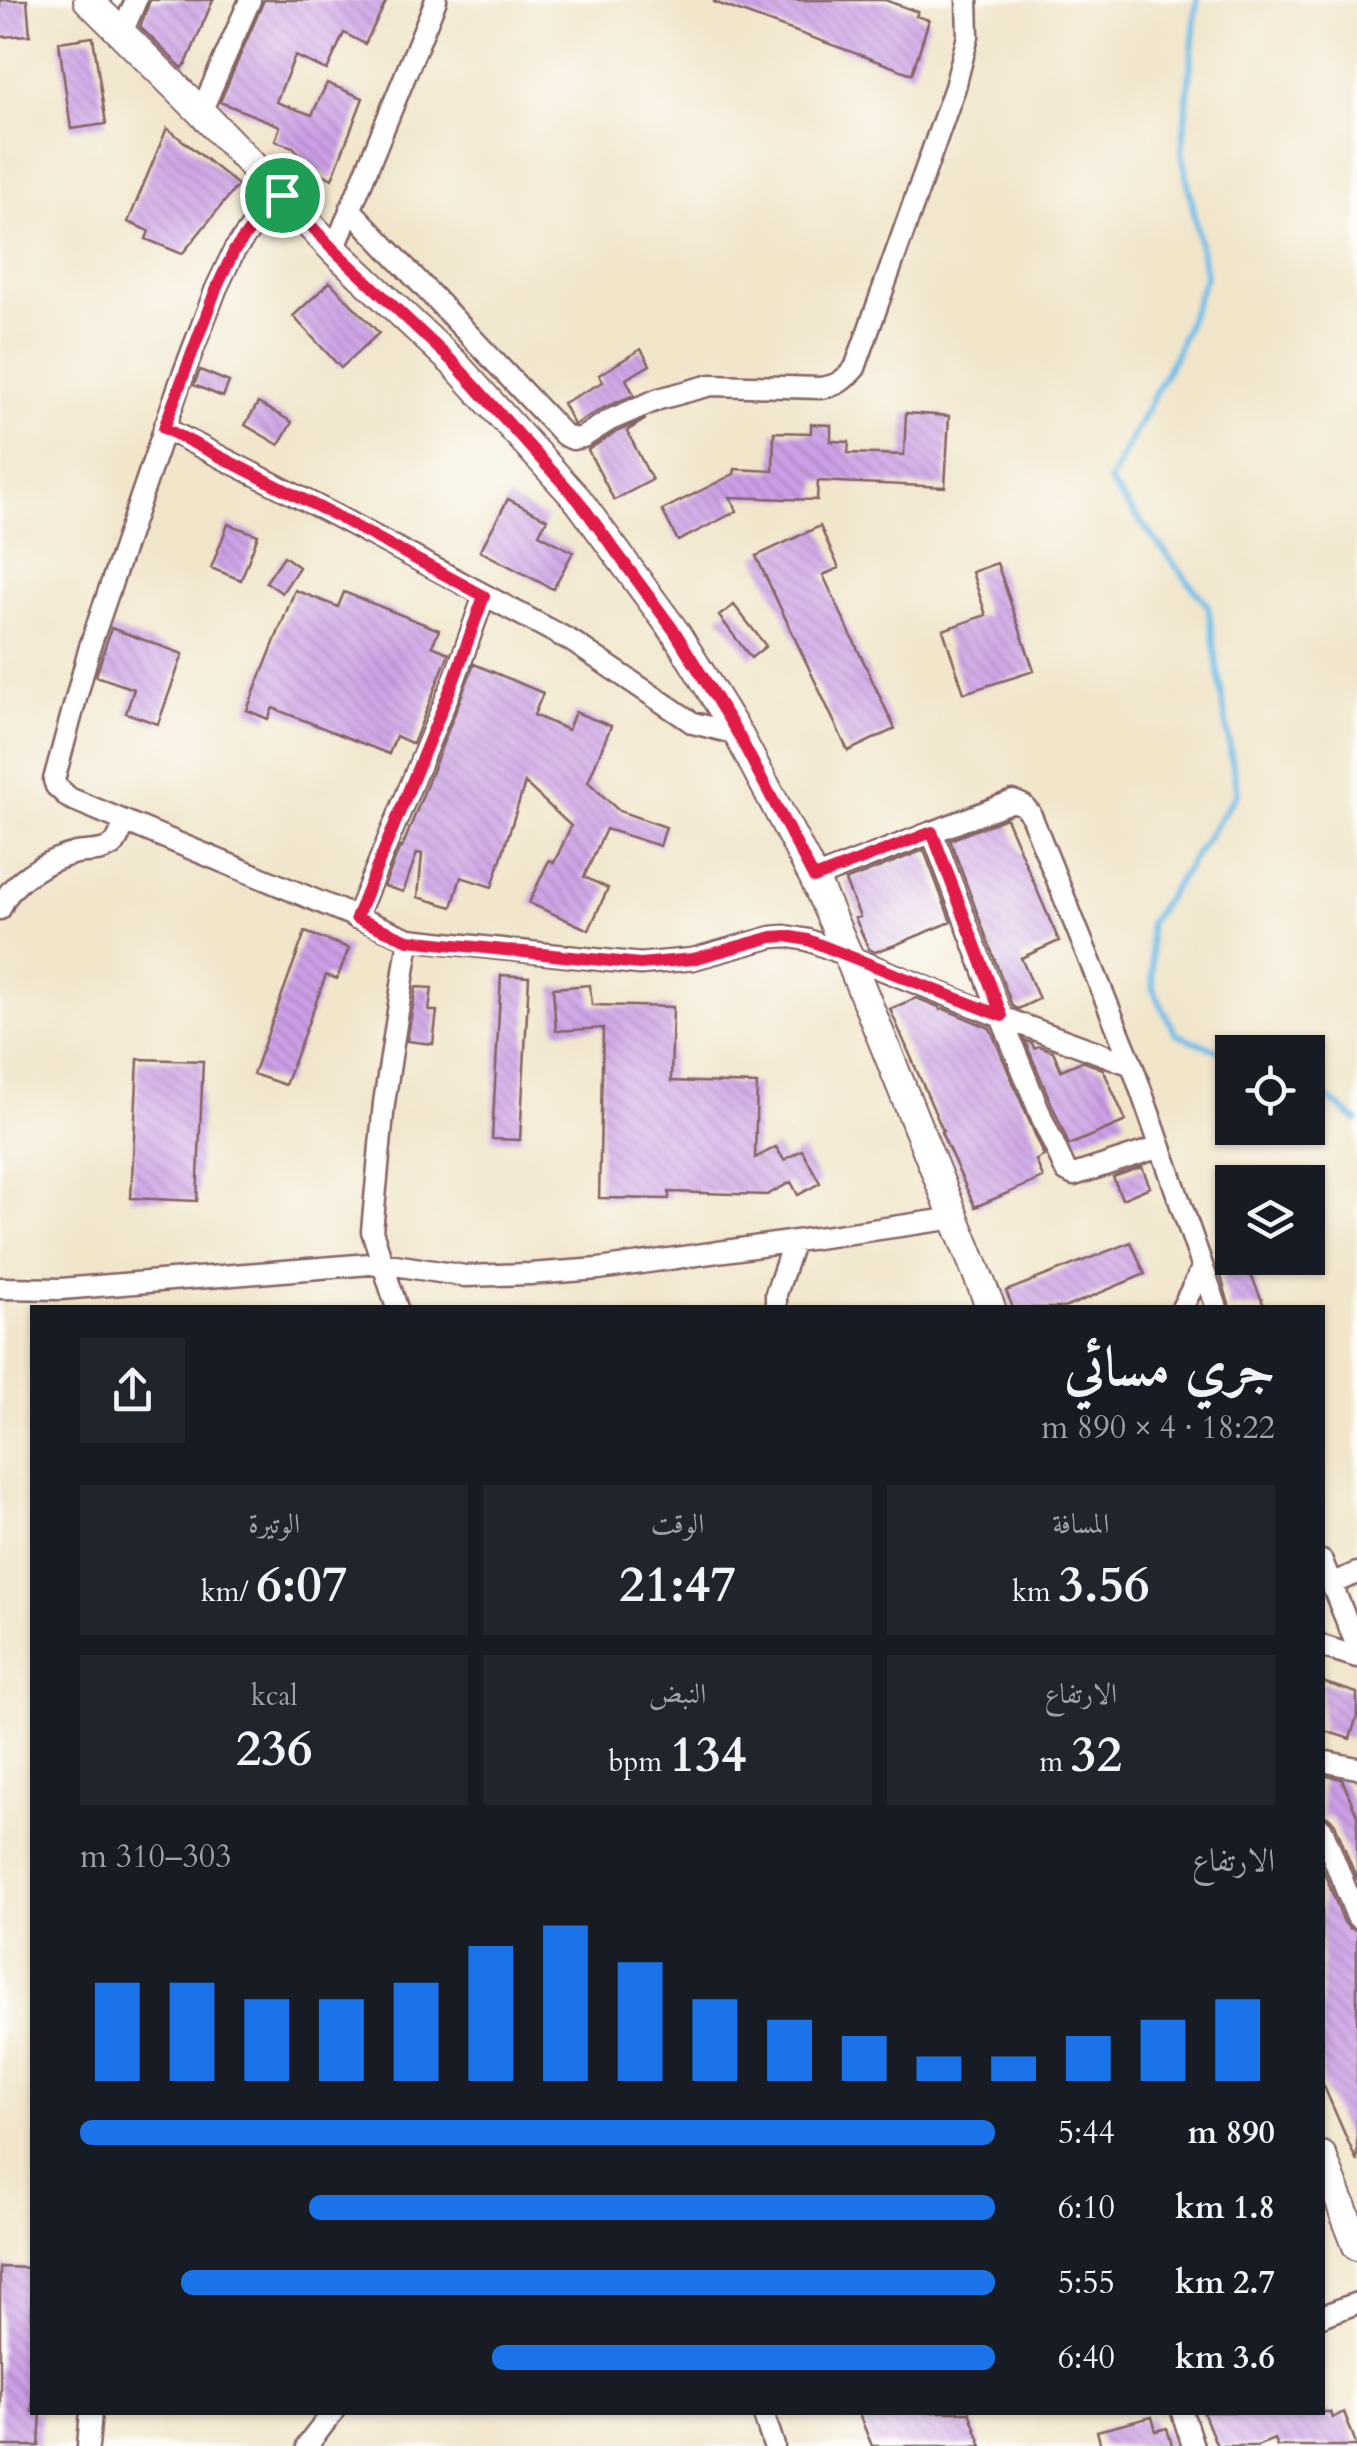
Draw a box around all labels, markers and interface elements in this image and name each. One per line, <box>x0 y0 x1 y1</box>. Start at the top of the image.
pin <box>240 153 325 238</box>
icon: arrive <box>255 168 310 223</box>
map controls <box>1215 1035 1325 1275</box>
button: locate <box>1215 1035 1325 1145</box>
button: layers <box>1215 1165 1325 1275</box>
text: جري مسائي <box>1064 1331 1275 1405</box>
button: share <box>80 1338 185 1443</box>
text: 18:22 · 4 × 890 m <box>1041 1406 1275 1450</box>
text: الوتيرة <box>248 1505 300 1543</box>
text: الوقت <box>651 1505 704 1543</box>
text: المسافة <box>1052 1505 1109 1543</box>
text: 6:07 <box>256 1551 347 1619</box>
text: 21:47 <box>619 1551 736 1619</box>
text: 3.56 <box>1058 1551 1150 1619</box>
text: /km <box>201 1573 256 1611</box>
text: km <box>1012 1573 1058 1611</box>
text: النبض <box>649 1675 706 1713</box>
text: الارتفاع <box>1045 1675 1117 1713</box>
text: kcal <box>251 1677 298 1715</box>
text: 236 <box>236 1715 313 1783</box>
text: 134 <box>670 1721 747 1789</box>
text: 32 <box>1071 1721 1122 1789</box>
text: bpm <box>609 1743 670 1781</box>
text: m <box>1040 1743 1071 1781</box>
text: 303–310 m <box>80 1835 232 1879</box>
text: الارتفاع <box>1192 1839 1275 1883</box>
text: 5:44 <box>1058 2111 1115 2155</box>
text: 890 m <box>1188 2111 1275 2155</box>
text: 6:10 <box>1058 2186 1115 2230</box>
text: 1.8 km <box>1175 2186 1275 2230</box>
text: 5:55 <box>1058 2261 1115 2305</box>
text: 2.7 km <box>1175 2261 1275 2305</box>
text: 6:40 <box>1058 2336 1115 2380</box>
text: 3.6 km <box>1175 2336 1275 2380</box>

